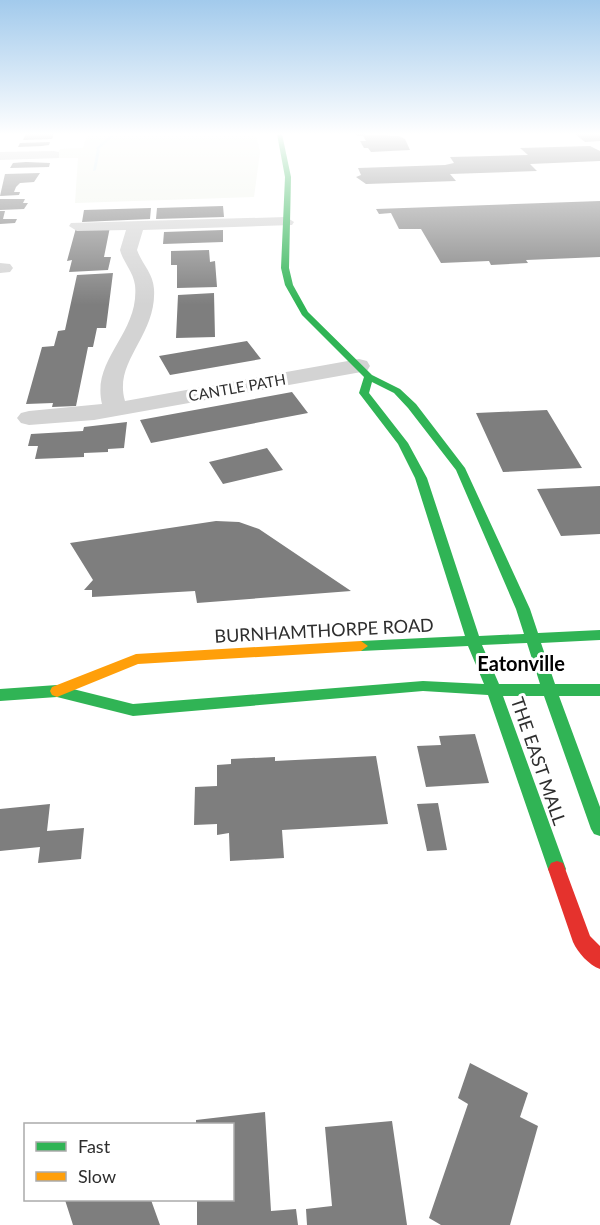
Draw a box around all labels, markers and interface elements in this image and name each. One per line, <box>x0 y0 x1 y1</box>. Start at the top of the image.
street label: CANTLE PATH <box>187 370 287 404</box>
street label: BURNHAMTHORPE ROAD <box>214 613 434 647</box>
district label: Eatonville <box>477 651 565 675</box>
street label: THE EAST MALL <box>507 694 571 828</box>
legend <box>24 1123 234 1201</box>
text: Fast <box>78 1135 111 1157</box>
text: Slow <box>78 1165 116 1187</box>

